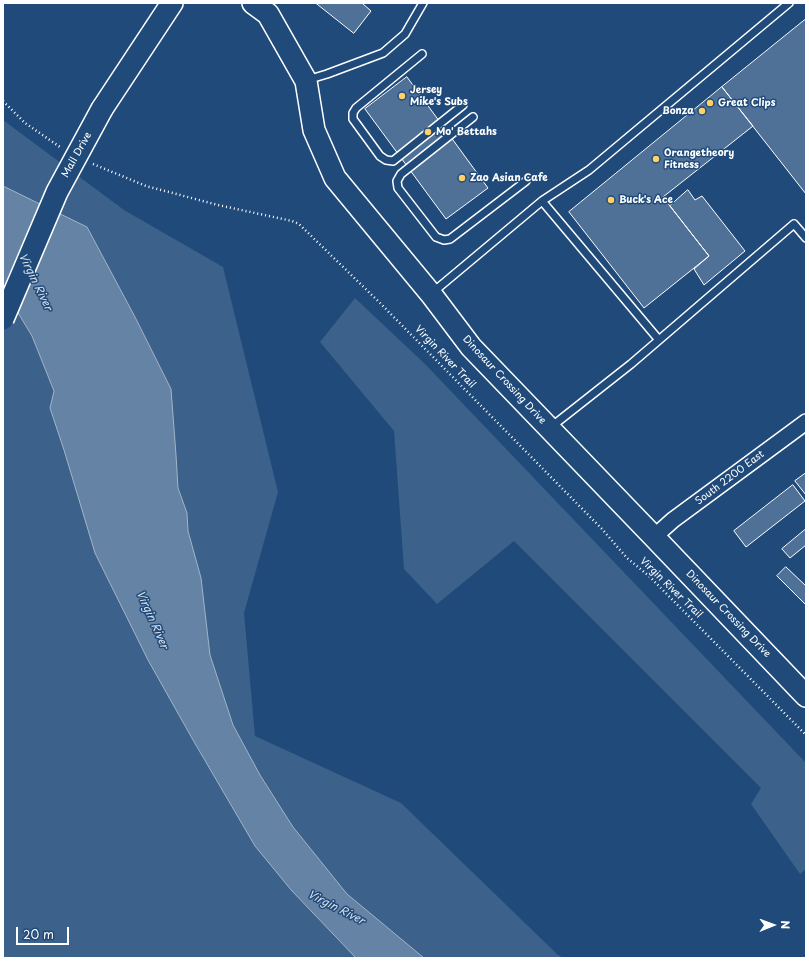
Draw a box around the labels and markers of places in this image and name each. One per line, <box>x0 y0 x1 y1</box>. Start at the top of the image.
place label: Jersey Mike's Subs <box>410 84 468 108</box>
marker: Jersey Mike's Subs <box>397 91 407 101</box>
place label: Great Clips <box>718 97 775 109</box>
marker: Great Clips <box>705 98 715 108</box>
place label: Bonza <box>662 105 694 117</box>
marker: Bonza <box>697 106 707 116</box>
place label: Mo' Bettahs <box>436 126 497 138</box>
marker: Mo' Bettahs <box>423 127 433 137</box>
place label: Orangetheory Fitness <box>664 147 734 170</box>
marker: Orangetheory Fitness <box>651 154 661 164</box>
place label: Zao Asian Cafe <box>470 172 548 184</box>
marker: Zao Asian Cafe <box>457 173 467 183</box>
place label: Buck's Ace <box>619 194 673 206</box>
marker: Buck's Ace <box>606 195 616 205</box>

